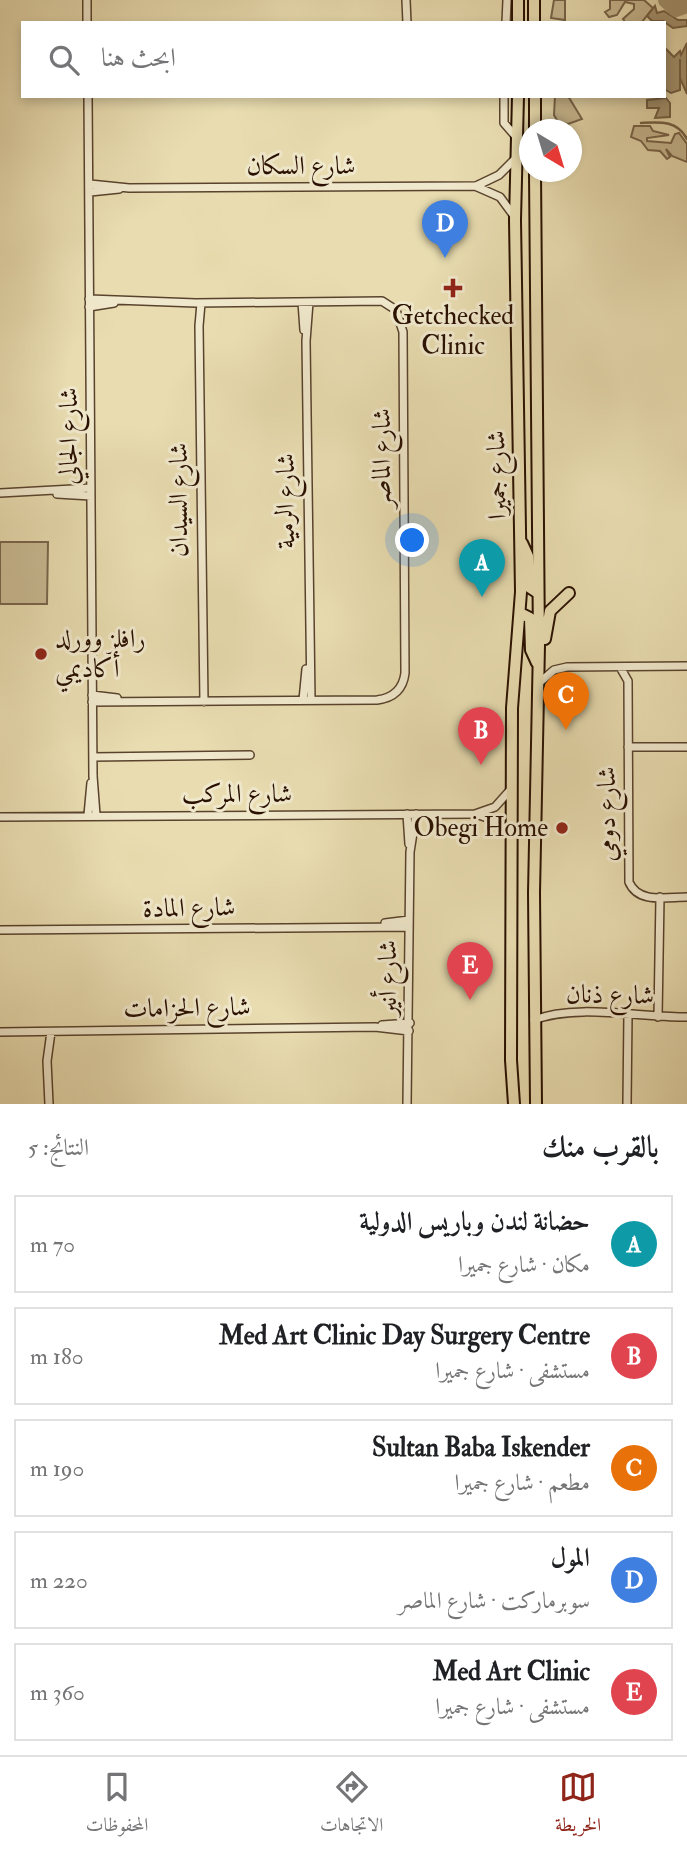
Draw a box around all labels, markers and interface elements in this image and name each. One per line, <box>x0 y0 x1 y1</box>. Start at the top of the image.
search box <box>21 21 666 98</box>
icon: search <box>45 41 83 79</box>
text: ابحث هنا <box>101 42 176 74</box>
north arrow <box>519 119 582 182</box>
street label: شارع السكان <box>246 150 356 187</box>
pin: D <box>422 200 468 258</box>
marker: Getchecked Clinic <box>443 278 463 298</box>
place label: Getchecked Clinic <box>392 300 514 362</box>
street label: شارع الجالي <box>53 387 90 485</box>
street label: شارع الماصر <box>366 408 403 511</box>
street label: شارع جميرا <box>480 430 519 520</box>
street label: شارع السيدان <box>163 443 200 557</box>
street label: شارع الرمية <box>270 453 307 549</box>
your location <box>395 523 429 557</box>
pin: A <box>459 539 505 597</box>
place label: رافلز وورلد أكاديمي <box>55 623 146 693</box>
marker: رافلز وورلد أكاديمي <box>33 646 49 662</box>
pin: C <box>543 672 589 730</box>
pin: B <box>458 707 504 765</box>
street label: شارع دومي <box>591 766 628 862</box>
street label: شارع المركب <box>182 778 292 815</box>
place label: Obegi Home <box>414 812 548 844</box>
marker: Obegi Home <box>554 820 570 836</box>
street label: شارع المادة <box>142 891 236 930</box>
street label: شارع أنير <box>370 940 409 1019</box>
pin: E <box>447 942 493 1000</box>
street label: شارع ذنان <box>566 978 654 1017</box>
street label: شارع الحزامات <box>123 991 251 1030</box>
text: بالقرب منك <box>542 1129 659 1166</box>
text: النتائج: 5 <box>28 1133 89 1162</box>
text: حضانة لندن وباريس الدولية <box>359 1206 590 1238</box>
text: 70 m <box>30 1230 75 1259</box>
text: A <box>627 1230 641 1259</box>
text: مكان · شارع جميرا <box>458 1250 590 1279</box>
text: Med Art Clinic Day Surgery Centre <box>219 1320 590 1352</box>
text: 180 m <box>30 1342 84 1371</box>
text: B <box>626 1342 642 1371</box>
text: مستشفى · شارع جميرا <box>435 1356 590 1385</box>
text: Sultan Baba Iskender <box>372 1432 590 1464</box>
text: 190 m <box>30 1454 84 1483</box>
text: C <box>626 1454 642 1483</box>
text: مطعم · شارع جميرا <box>455 1468 590 1497</box>
text: المول <box>550 1542 590 1574</box>
text: 220 m <box>30 1566 88 1595</box>
text: D <box>625 1566 643 1595</box>
text: سوبرماركت · شارع الماصر <box>398 1586 590 1615</box>
text: Med Art Clinic <box>433 1656 590 1688</box>
text: 360 m <box>30 1678 85 1707</box>
text: E <box>626 1678 642 1707</box>
text: مستشفى · شارع جميرا <box>435 1692 590 1721</box>
tab: المحفوظات <box>86 1768 148 1843</box>
tab: الاتجاهات <box>320 1768 383 1843</box>
tab: الخريطة <box>555 1768 601 1843</box>

